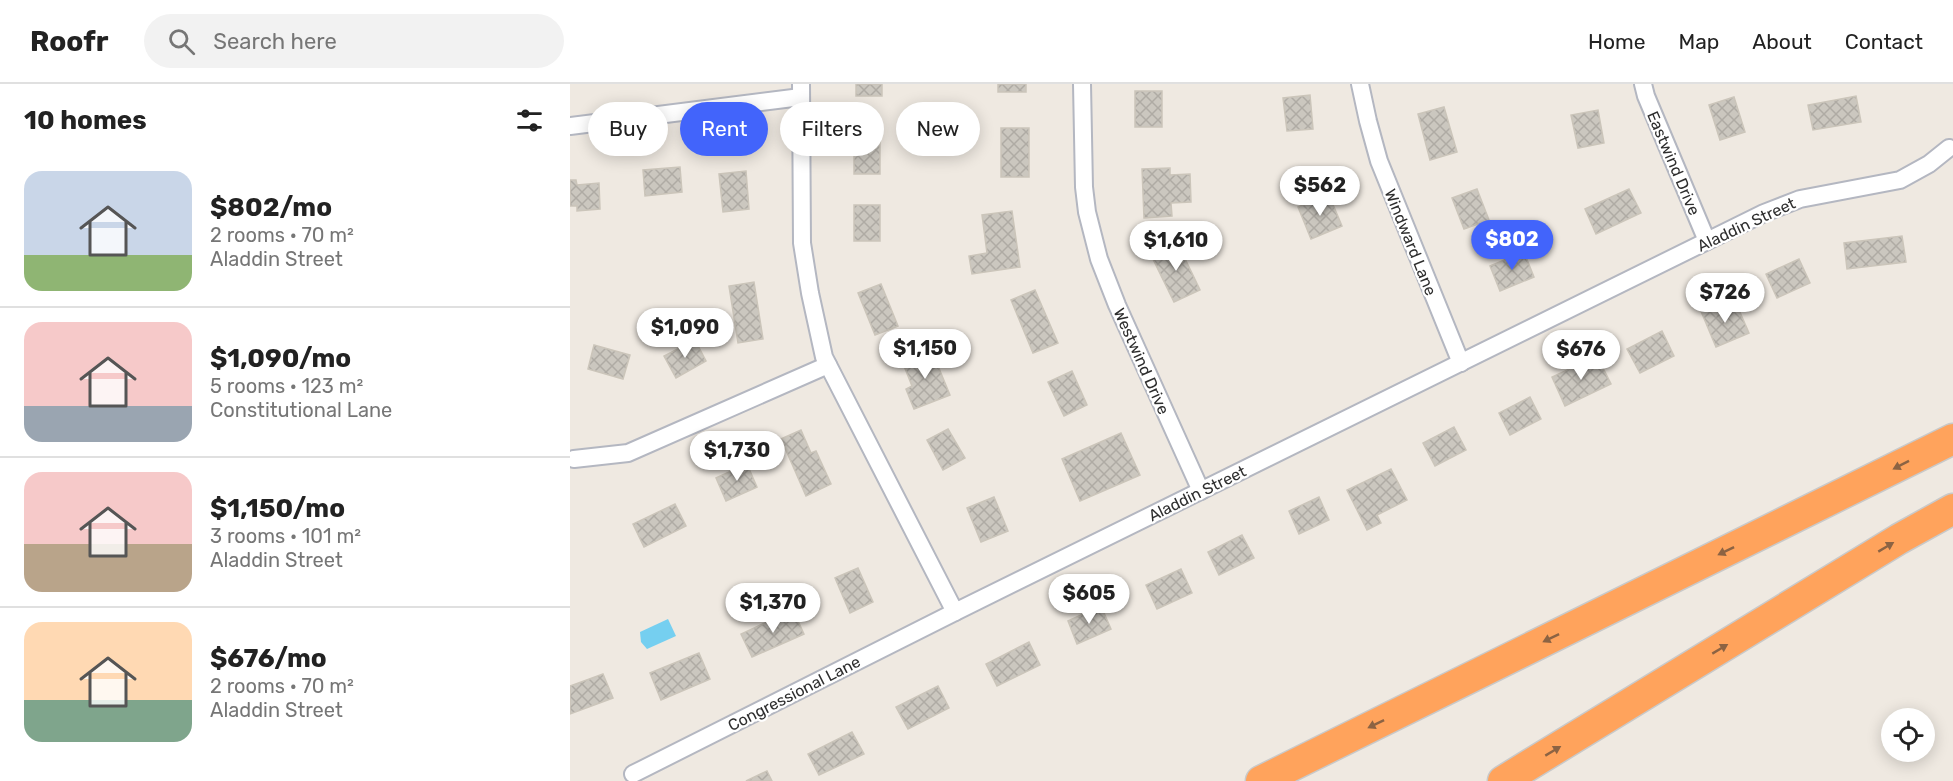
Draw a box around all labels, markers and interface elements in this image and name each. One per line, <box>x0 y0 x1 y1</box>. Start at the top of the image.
search box <box>144 14 564 68</box>
text: Roofr <box>30 25 108 58</box>
icon: search <box>165 25 198 58</box>
text: Search here <box>213 28 337 55</box>
text: Home <box>1588 29 1645 54</box>
text: Map <box>1678 29 1719 54</box>
text: About <box>1752 29 1812 54</box>
text: Contact <box>1845 29 1923 54</box>
chip: Buy <box>588 102 668 156</box>
chip: Rent <box>680 102 768 156</box>
chip: Filters <box>780 102 884 156</box>
chip: New <box>896 102 980 156</box>
icon: filters <box>513 104 546 137</box>
text: 10 homes <box>24 105 147 136</box>
street label: Eastwind Drive <box>1643 108 1704 218</box>
pin: $562 <box>1284 166 1356 217</box>
text: $562 <box>1294 173 1346 197</box>
street label: Windward Lane <box>1381 186 1441 298</box>
text: $802/mo <box>210 192 332 223</box>
street label: Aladdin Street <box>1694 193 1798 256</box>
icon: home <box>72 195 144 267</box>
pin: $802 <box>1476 220 1548 271</box>
pin: $1,610 <box>1127 221 1225 272</box>
text: 2 rooms · 70 m² <box>210 223 354 247</box>
text: $802 <box>1485 227 1539 251</box>
text: $1,610 <box>1144 228 1208 252</box>
text: Aladdin Street <box>210 247 343 271</box>
pin: $726 <box>1689 273 1761 324</box>
text: $726 <box>1700 280 1750 304</box>
street label: Westwind Drive <box>1110 305 1173 417</box>
pin: $1,090 <box>636 308 734 359</box>
text: $1,090 <box>651 315 719 339</box>
pin: $1,150 <box>876 329 974 380</box>
pin: $676 <box>1545 330 1617 381</box>
text: $1,150 <box>893 336 957 360</box>
text: $676 <box>1556 337 1606 361</box>
text: $1,090/mo <box>210 343 351 374</box>
icon: home <box>72 346 144 418</box>
text: 5 rooms · 123 m² <box>210 374 363 398</box>
text: Constitutional Lane <box>210 398 392 422</box>
pin: $1,730 <box>688 431 786 482</box>
text: $1,730 <box>704 438 770 462</box>
one-way arrow <box>1892 460 1910 470</box>
street label: Aladdin Street <box>1145 462 1249 525</box>
text: $1,150/mo <box>210 493 345 524</box>
icon: home <box>72 496 144 568</box>
text: 3 rooms · 101 m² <box>210 524 361 548</box>
one-way arrow <box>1878 542 1894 553</box>
one-way arrow <box>1717 547 1734 556</box>
text: Aladdin Street <box>210 548 343 572</box>
pin: $605 <box>1053 574 1125 625</box>
text: $605 <box>1063 581 1115 605</box>
pin: $1,370 <box>724 583 822 634</box>
text: $1,370 <box>739 590 807 614</box>
one-way arrow <box>1542 632 1560 642</box>
text: $676/mo <box>210 643 327 674</box>
one-way arrow <box>1712 643 1728 654</box>
icon: home <box>72 646 144 718</box>
street label: Congressional Lane <box>725 652 864 735</box>
text: 2 rooms · 70 m² <box>210 674 354 698</box>
text: Aladdin Street <box>210 698 343 722</box>
map controls <box>1881 708 1935 762</box>
button: locate <box>1881 708 1935 762</box>
one-way arrow <box>1368 719 1385 729</box>
one-way arrow <box>1545 745 1561 756</box>

